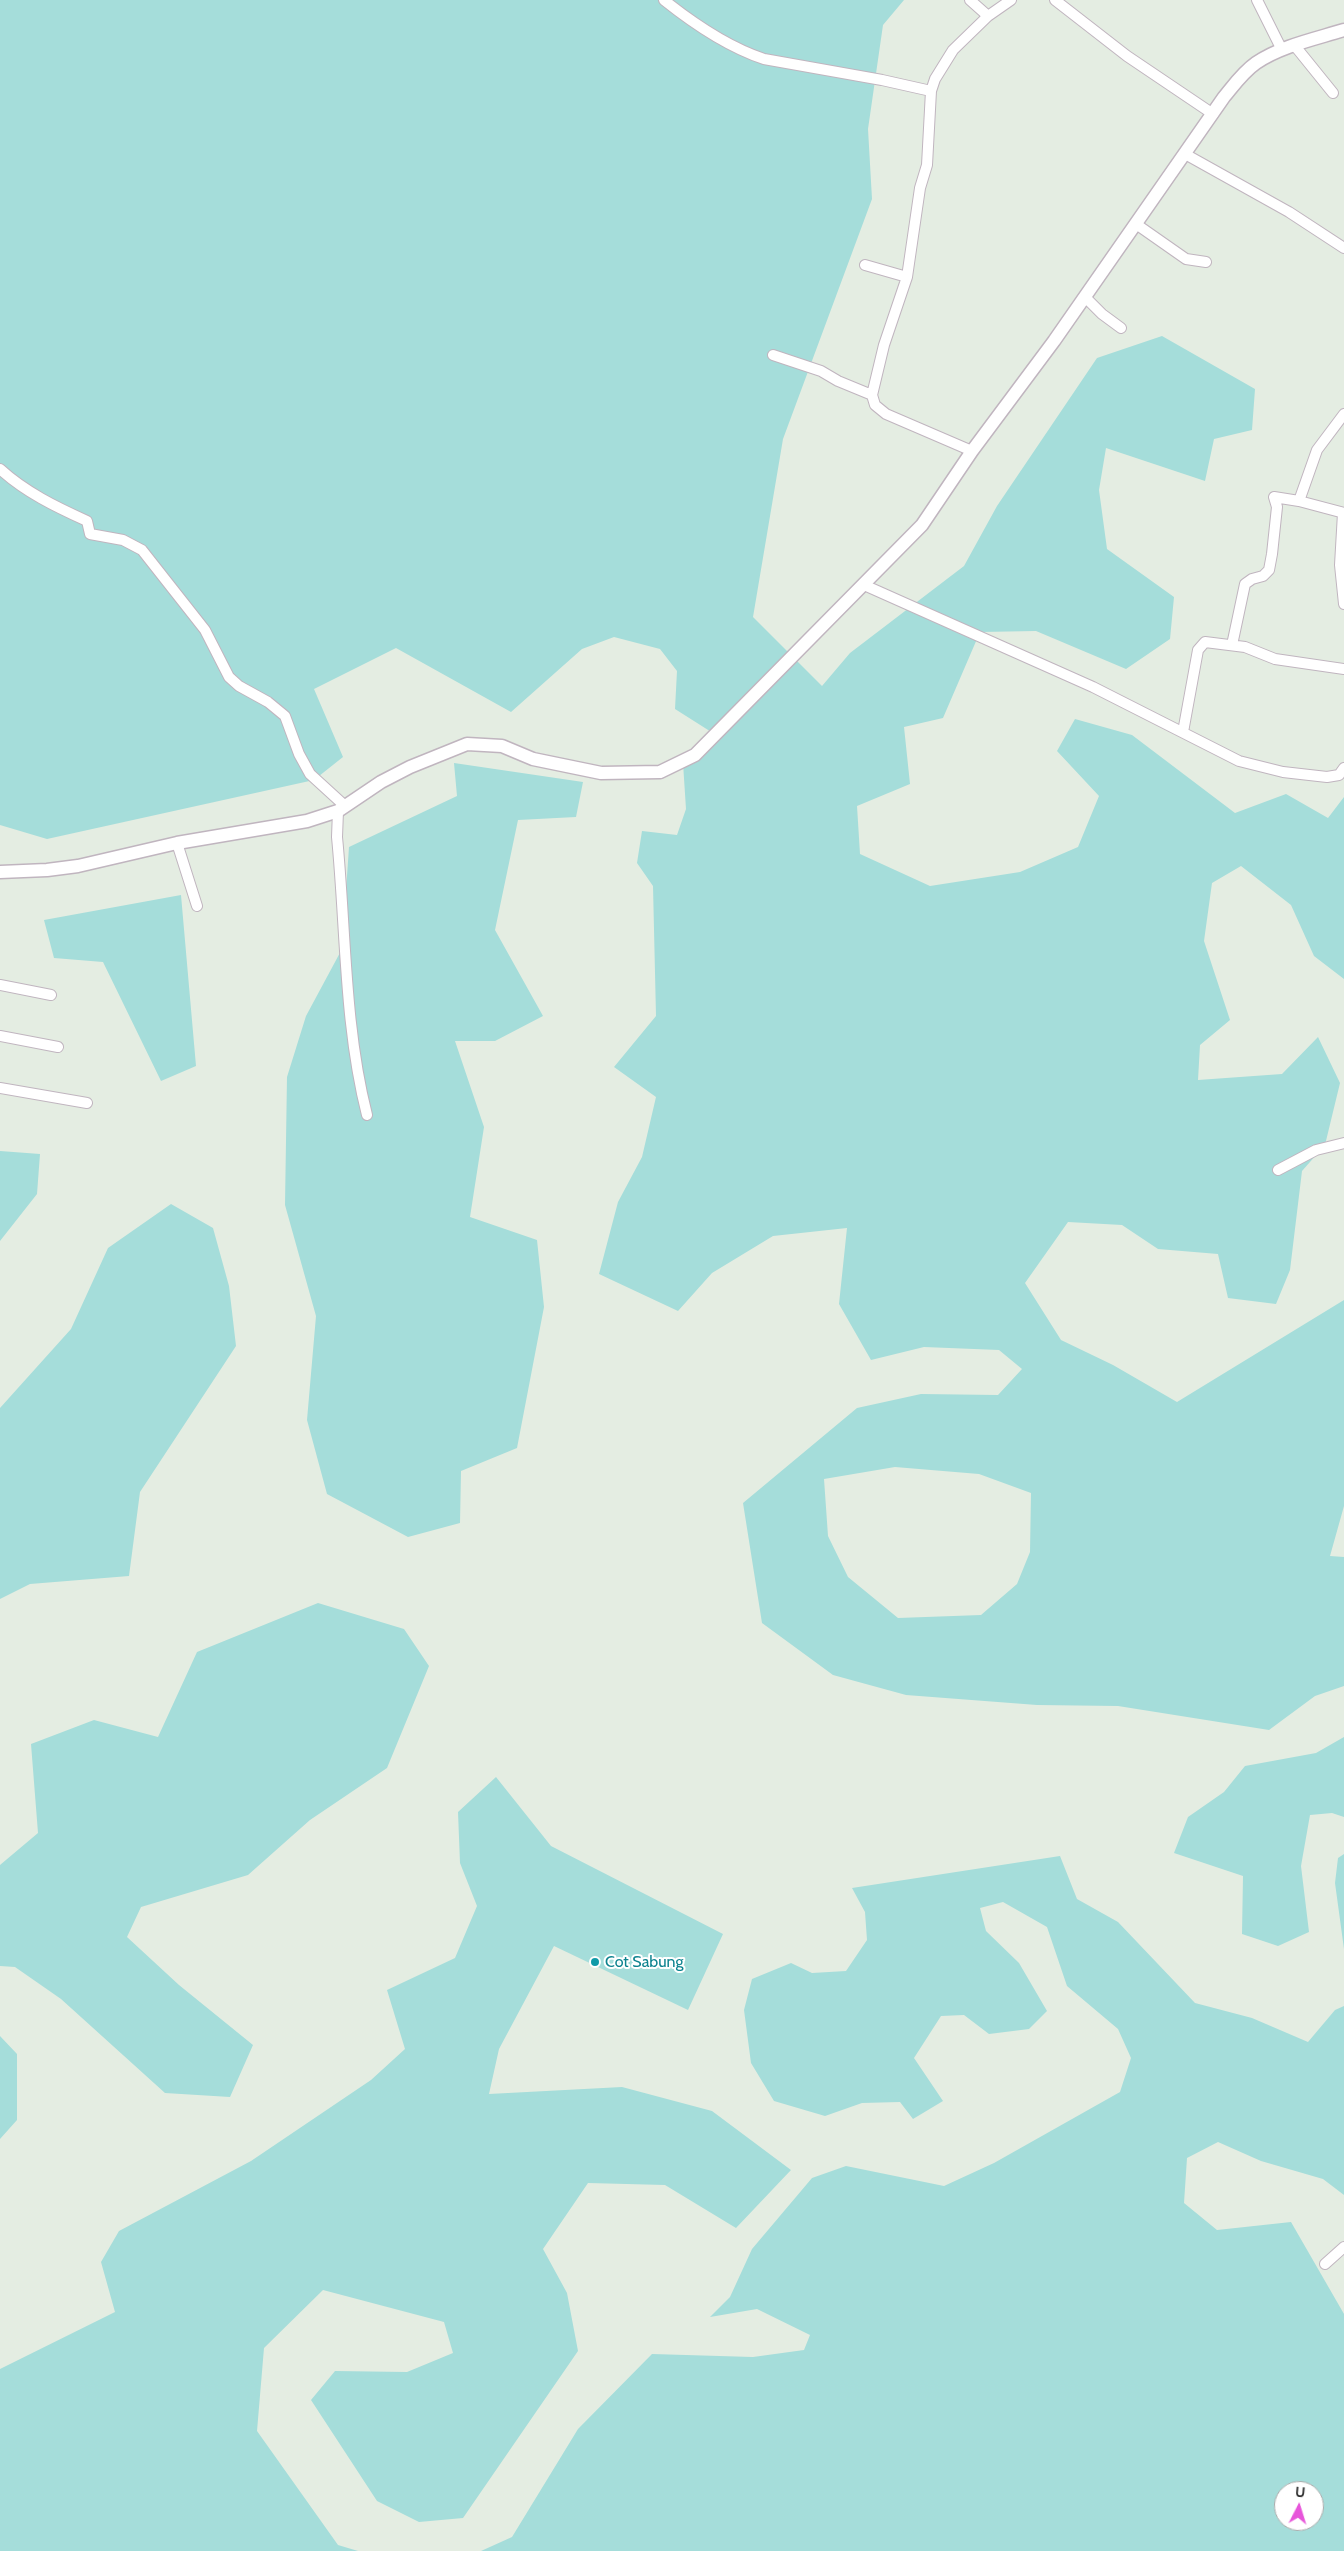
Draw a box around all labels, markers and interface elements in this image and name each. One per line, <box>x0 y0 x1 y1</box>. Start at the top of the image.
place label: Cot Sabung <box>605 1952 684 1972</box>
marker: Cot Sabung <box>589 1956 601 1968</box>
north arrow <box>1274 2481 1324 2531</box>
text: U <box>1294 2483 1306 2501</box>

